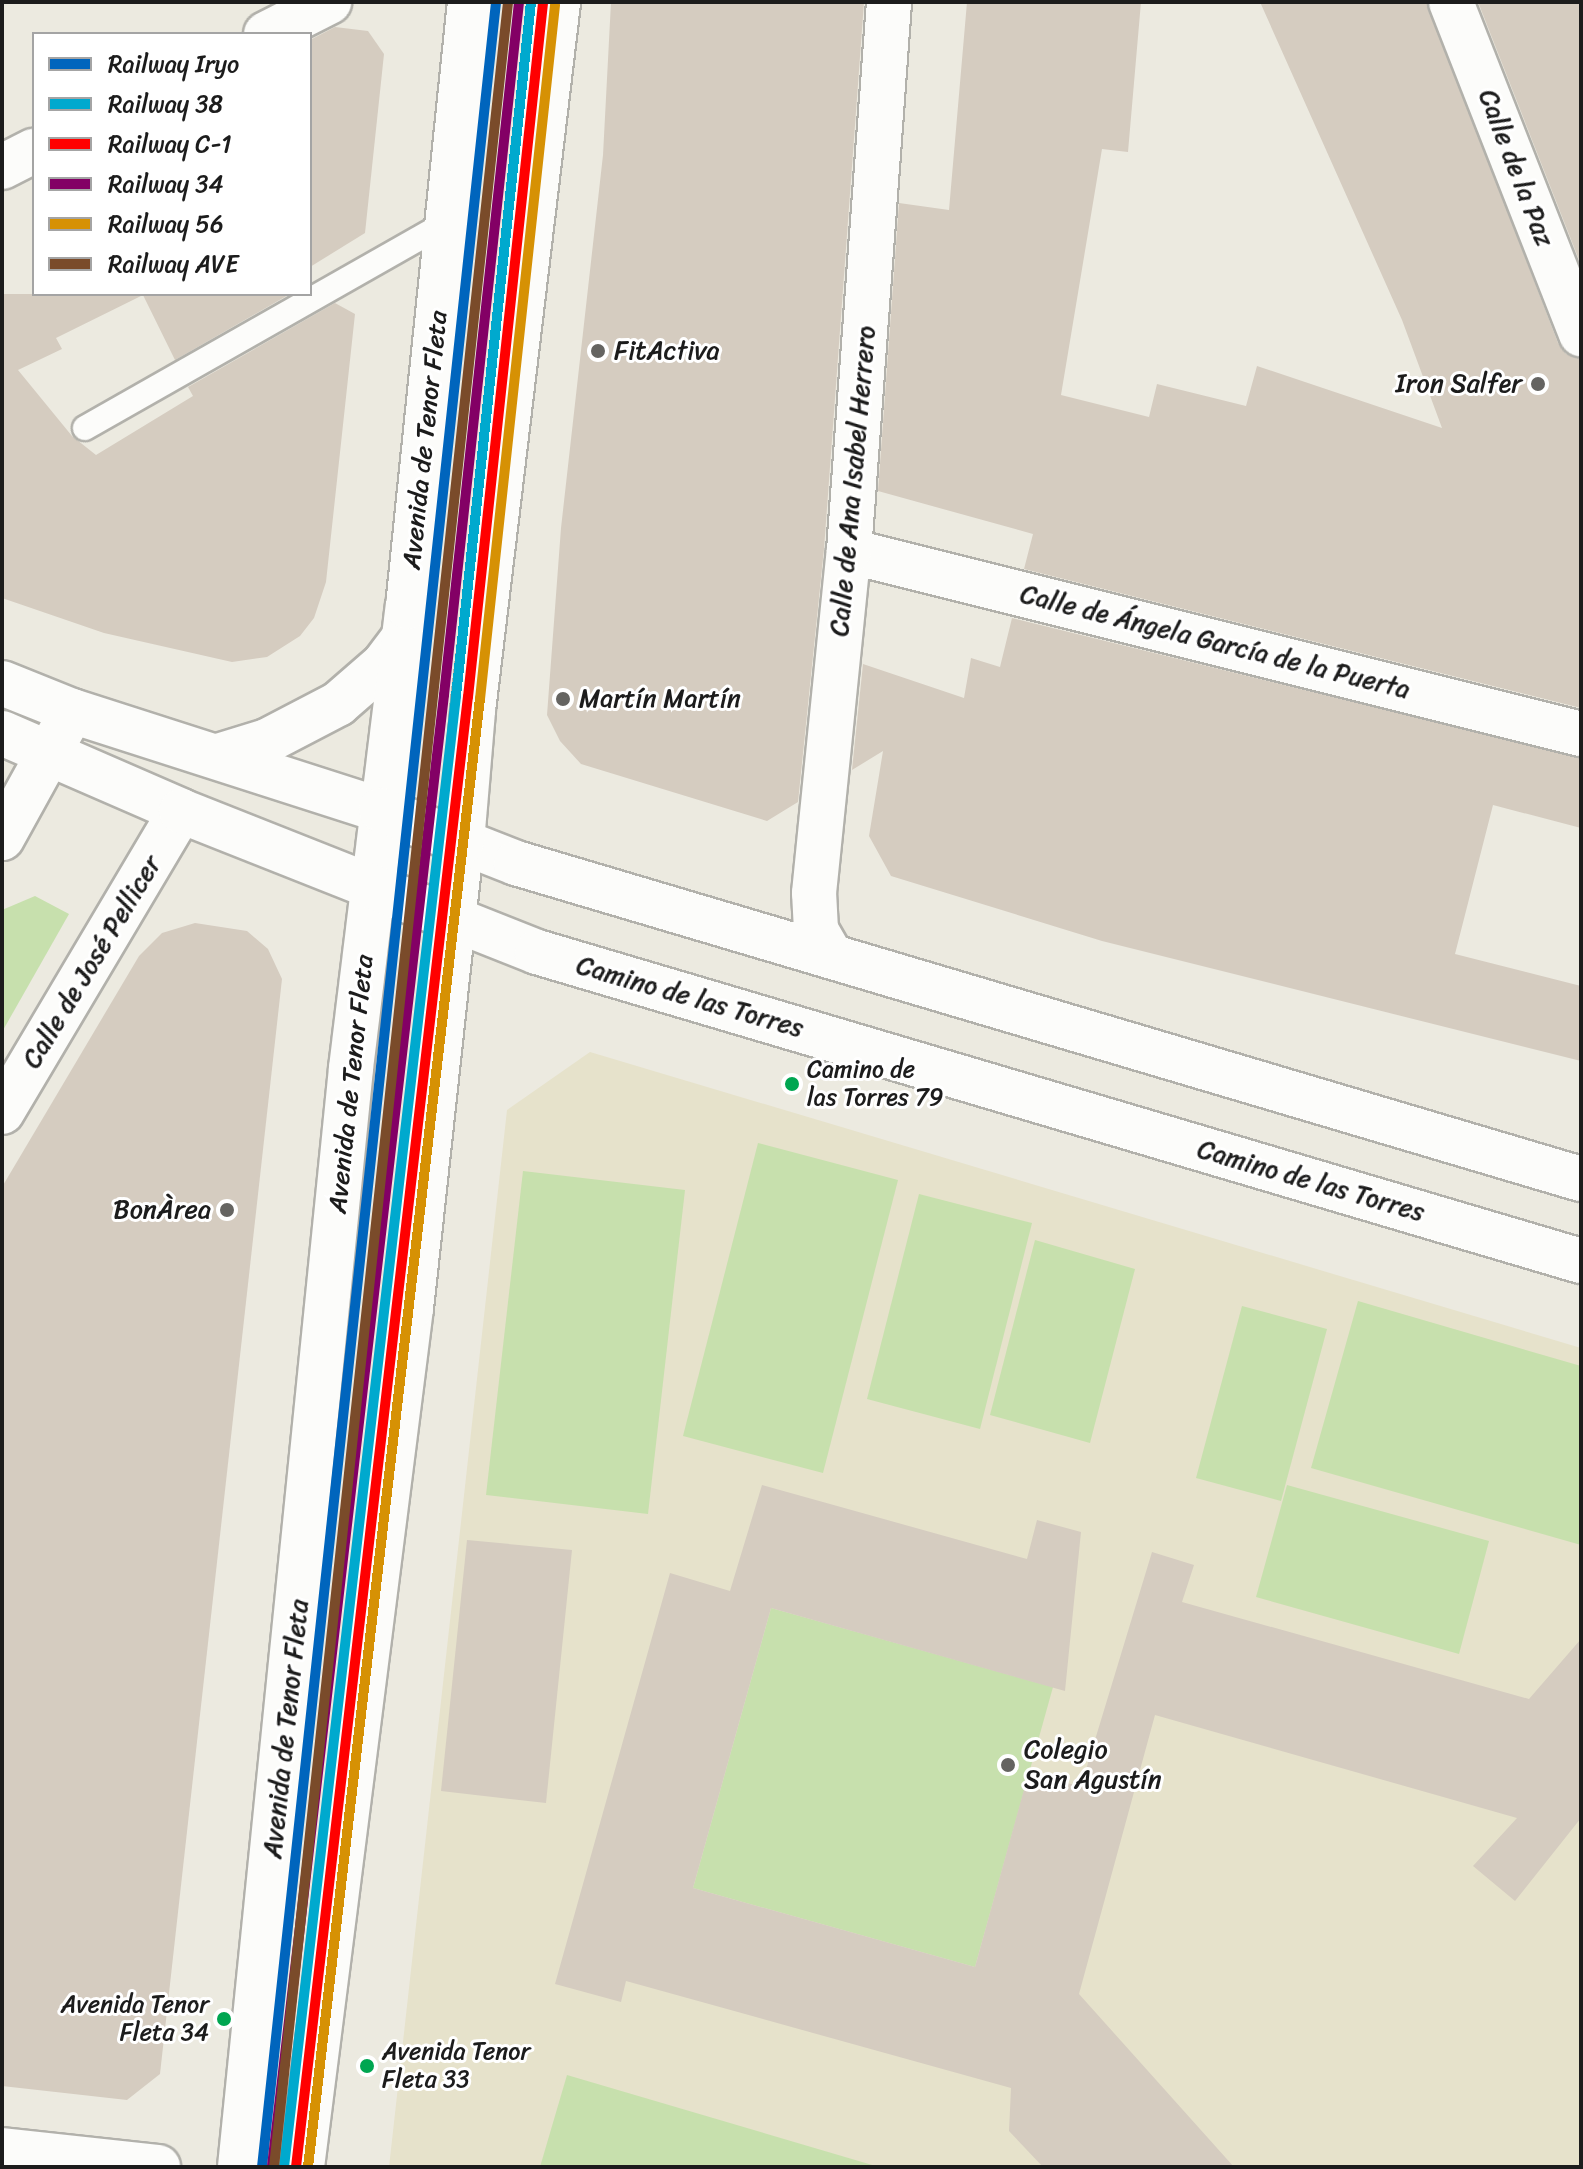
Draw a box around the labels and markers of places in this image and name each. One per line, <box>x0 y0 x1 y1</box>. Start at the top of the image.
place label: FitActiva <box>614 335 720 367</box>
marker: FitActiva <box>589 342 607 360</box>
place label: Iron Salfer <box>1395 368 1522 400</box>
marker: Iron Salfer <box>1529 375 1547 393</box>
place label: Martín Martín <box>579 683 741 715</box>
marker: Martín Martín <box>554 690 572 708</box>
place label: Camino de las Torres 79 <box>807 1056 943 1112</box>
marker: Camino de las Torres 79 <box>784 1076 800 1092</box>
place label: BonÀrea <box>113 1194 211 1226</box>
marker: BonÀrea <box>218 1201 236 1219</box>
place label: Colegio San Agustín <box>1024 1734 1162 1796</box>
marker: Colegio San Agustín <box>999 1756 1017 1774</box>
place label: Avenida Tenor Fleta 34 <box>61 1991 209 2047</box>
marker: Avenida Tenor Fleta 34 <box>216 2011 232 2027</box>
place label: Avenida Tenor Fleta 33 <box>382 2038 530 2094</box>
marker: Avenida Tenor Fleta 33 <box>359 2058 375 2074</box>

